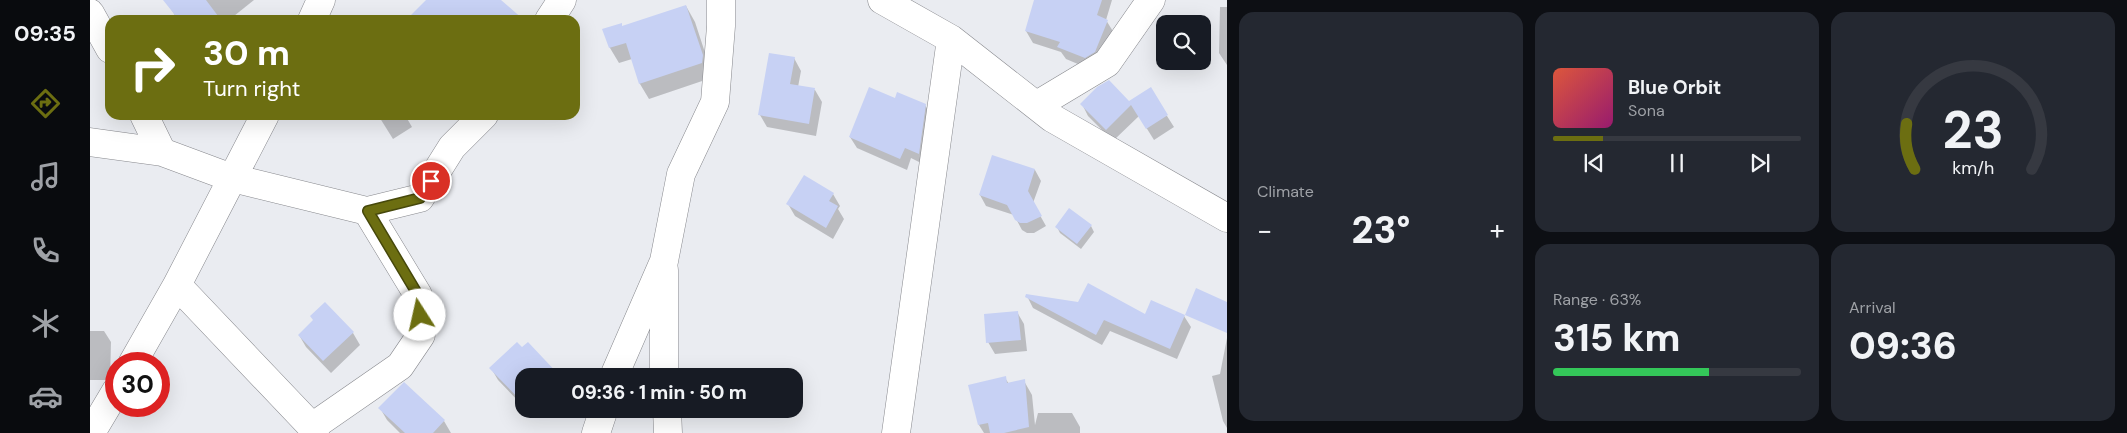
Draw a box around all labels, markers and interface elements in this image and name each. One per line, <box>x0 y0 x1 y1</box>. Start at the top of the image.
map controls <box>1156 15 1211 70</box>
button: search <box>1156 15 1211 70</box>
text: 09:35 <box>14 19 76 48</box>
text: 30 m <box>203 30 290 76</box>
icon: right <box>120 35 185 100</box>
text: Turn right <box>203 74 300 103</box>
text: Blue Orbit <box>1628 75 1721 100</box>
icon: directions <box>28 86 63 121</box>
text: 23 <box>1942 96 2004 164</box>
text: Sona <box>1628 100 1665 121</box>
icon: previous <box>1580 149 1608 177</box>
icon: pause <box>1663 149 1691 177</box>
icon: next <box>1746 149 1774 177</box>
text: km/h <box>1952 156 1994 180</box>
icon: music <box>28 159 63 194</box>
pin <box>410 160 452 202</box>
icon: arrive <box>417 167 445 195</box>
text: Climate <box>1257 181 1314 202</box>
text: 23° <box>1352 205 1410 255</box>
text: − <box>1257 212 1272 249</box>
text: + <box>1490 212 1505 249</box>
icon: phone <box>28 233 63 268</box>
position arrow <box>393 288 445 340</box>
text: Range · 63% <box>1553 289 1641 310</box>
text: Arrival <box>1849 297 1896 318</box>
icon: climate <box>28 306 63 341</box>
text: 315 km <box>1553 313 1680 363</box>
text: 09:36 <box>1849 321 1957 371</box>
speed limit sign: 30 <box>105 352 170 417</box>
icon: car <box>28 379 63 414</box>
text: 09:36 · 1 min · 50 m <box>571 380 747 405</box>

